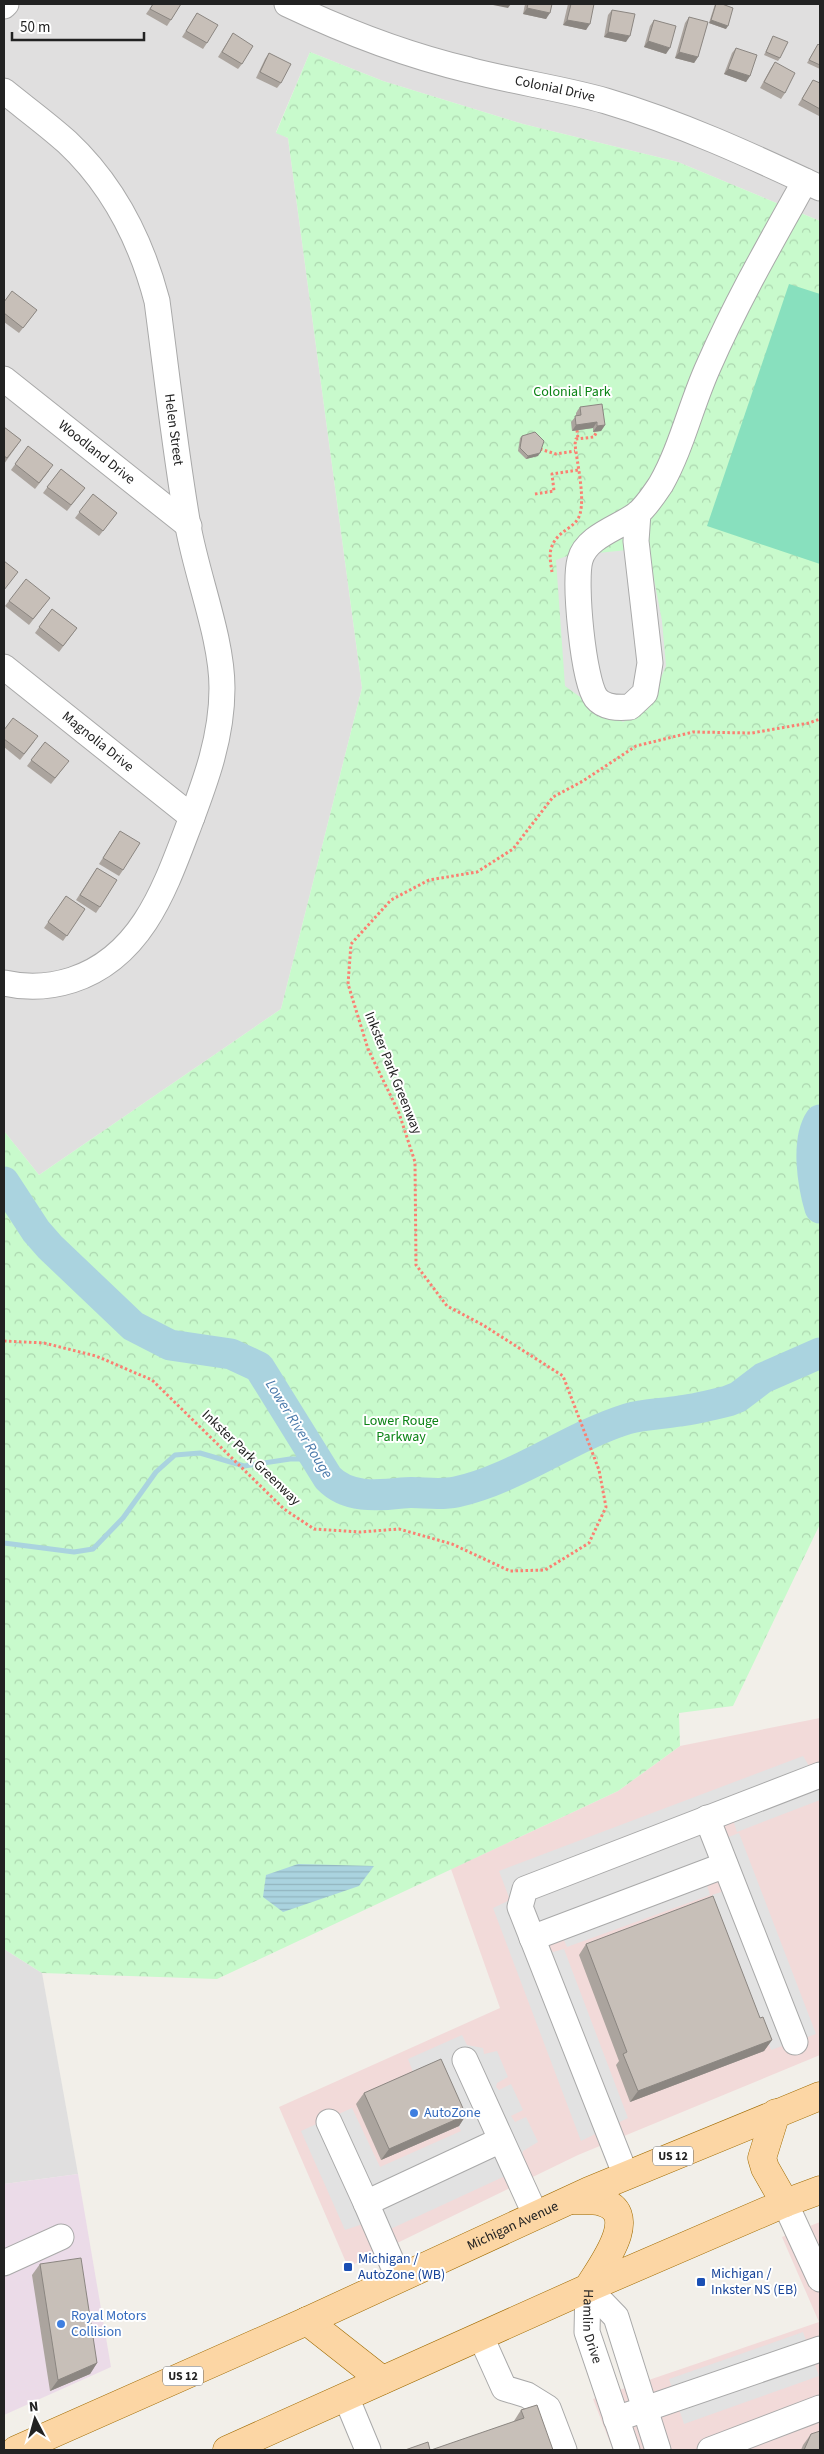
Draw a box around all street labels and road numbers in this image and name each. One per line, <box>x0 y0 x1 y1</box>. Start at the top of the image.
street label: Colonial Drive <box>513 71 597 108</box>
street label: Helen Street <box>159 393 188 467</box>
street label: Woodland Drive <box>54 416 139 489</box>
street label: Magnolia Drive <box>58 707 138 777</box>
street label: Inkster Park Greenway <box>359 1009 427 1138</box>
street label: Inkster Park Greenway <box>197 1406 305 1511</box>
road number: US 12 <box>653 2146 693 2166</box>
street label: Michigan Avenue <box>464 2196 562 2256</box>
street label: Hamlin Drive <box>577 2289 607 2366</box>
road number: US 12 <box>163 2366 203 2386</box>

